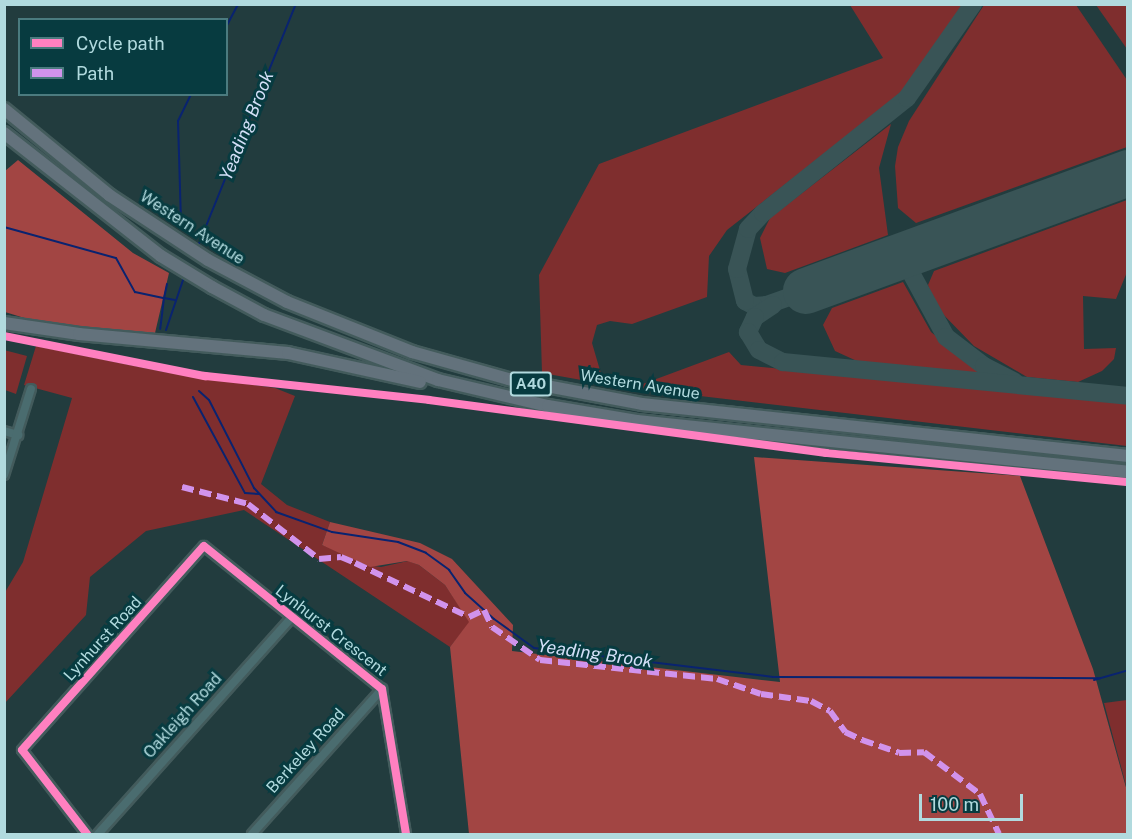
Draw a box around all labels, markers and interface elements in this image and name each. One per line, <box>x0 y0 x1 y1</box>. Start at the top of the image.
legend <box>18 18 228 96</box>
text: Cycle path <box>76 33 165 54</box>
text: Path <box>76 63 114 84</box>
water label: Yeading Brook <box>215 68 279 184</box>
street label: Western Avenue <box>136 187 248 269</box>
street label: Western Avenue <box>579 366 701 404</box>
road number: A40 <box>508 372 554 396</box>
street label: Lynhurst Crescent <box>271 581 391 681</box>
street label: Lynhurst Road <box>60 593 146 685</box>
water label: Yeading Brook <box>536 635 654 673</box>
street label: Oakleigh Road <box>140 670 226 762</box>
street label: Berkeley Road <box>263 705 349 797</box>
scale bar <box>922 782 1026 820</box>
text: 100 m <box>930 794 979 815</box>

